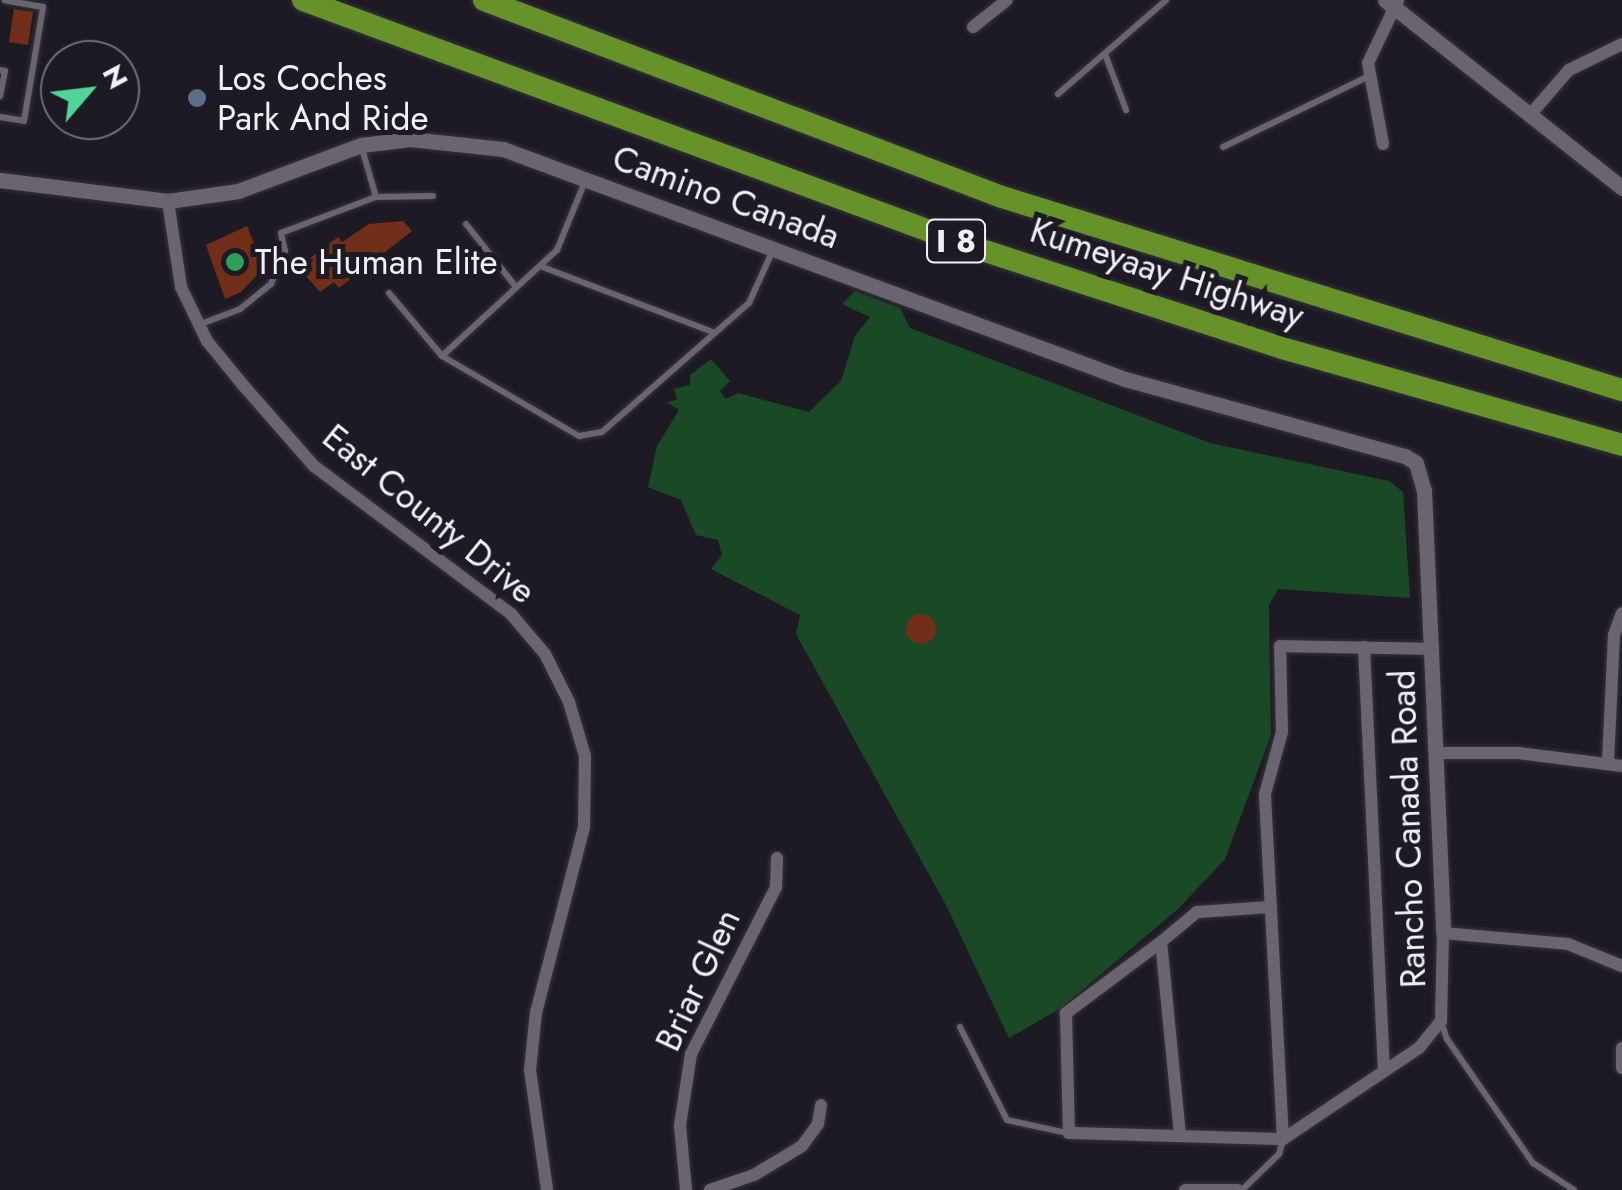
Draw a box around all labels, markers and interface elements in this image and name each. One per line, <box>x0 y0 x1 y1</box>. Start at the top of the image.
north arrow <box>40 40 140 140</box>
text: N <box>92 57 138 96</box>
place label: Los Coches Park And Ride <box>217 57 428 139</box>
marker: Los Coches Park And Ride <box>186 87 208 109</box>
street label: Camino Canada <box>607 137 845 257</box>
street label: Kumeyaay Highway <box>1025 209 1309 337</box>
road number: I 8 <box>926 214 986 268</box>
place label: The Human Elite <box>255 241 497 283</box>
marker: The Human Elite <box>224 251 246 273</box>
street label: East County Drive <box>314 416 544 612</box>
street label: Rancho Canada Road <box>1381 669 1435 989</box>
street label: Briar Glen <box>647 902 749 1058</box>

